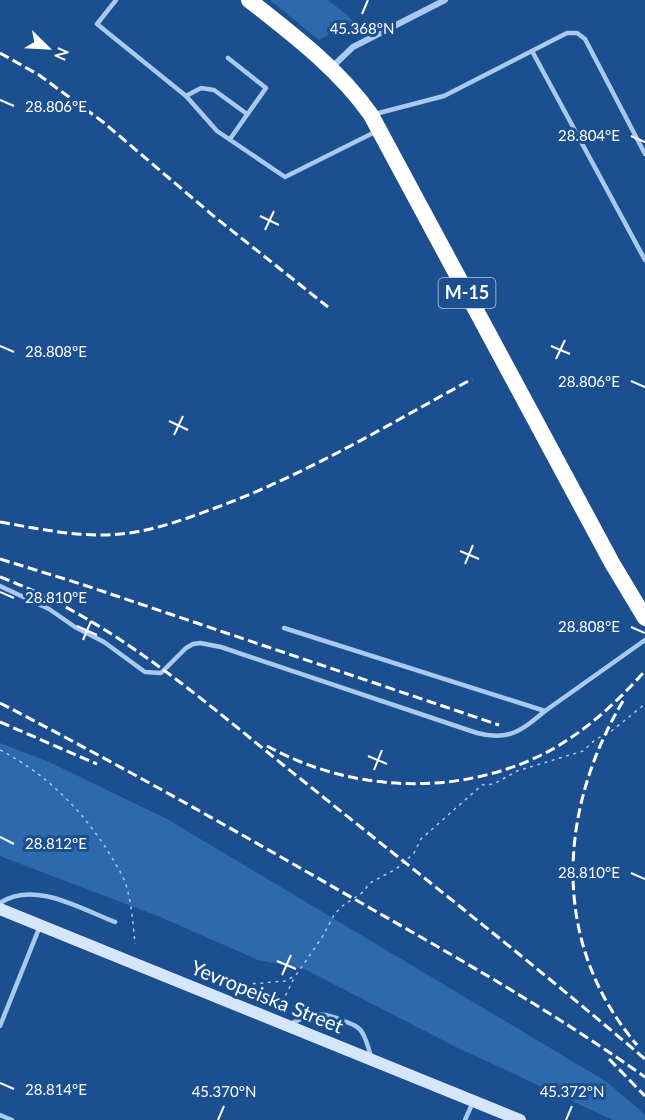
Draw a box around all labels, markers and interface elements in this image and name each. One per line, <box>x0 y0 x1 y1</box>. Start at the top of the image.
north arrow <box>18 18 78 78</box>
text: 45.368°N <box>330 19 394 37</box>
text: N <box>51 45 73 64</box>
text: 28.806°E <box>25 97 87 115</box>
text: 28.804°E <box>558 126 620 144</box>
road number: М-15 <box>438 278 496 308</box>
text: 28.808°E <box>25 342 87 360</box>
text: 28.806°E <box>558 372 620 390</box>
text: 28.810°E <box>25 588 87 606</box>
text: 28.808°E <box>558 617 620 635</box>
text: 28.812°E <box>25 834 87 852</box>
text: 28.810°E <box>558 863 620 881</box>
street label: Yevropeiska Street <box>188 955 347 1038</box>
text: 28.814°E <box>25 1080 87 1098</box>
text: 45.370°N <box>192 1082 256 1100</box>
text: 45.372°N <box>540 1082 604 1100</box>

